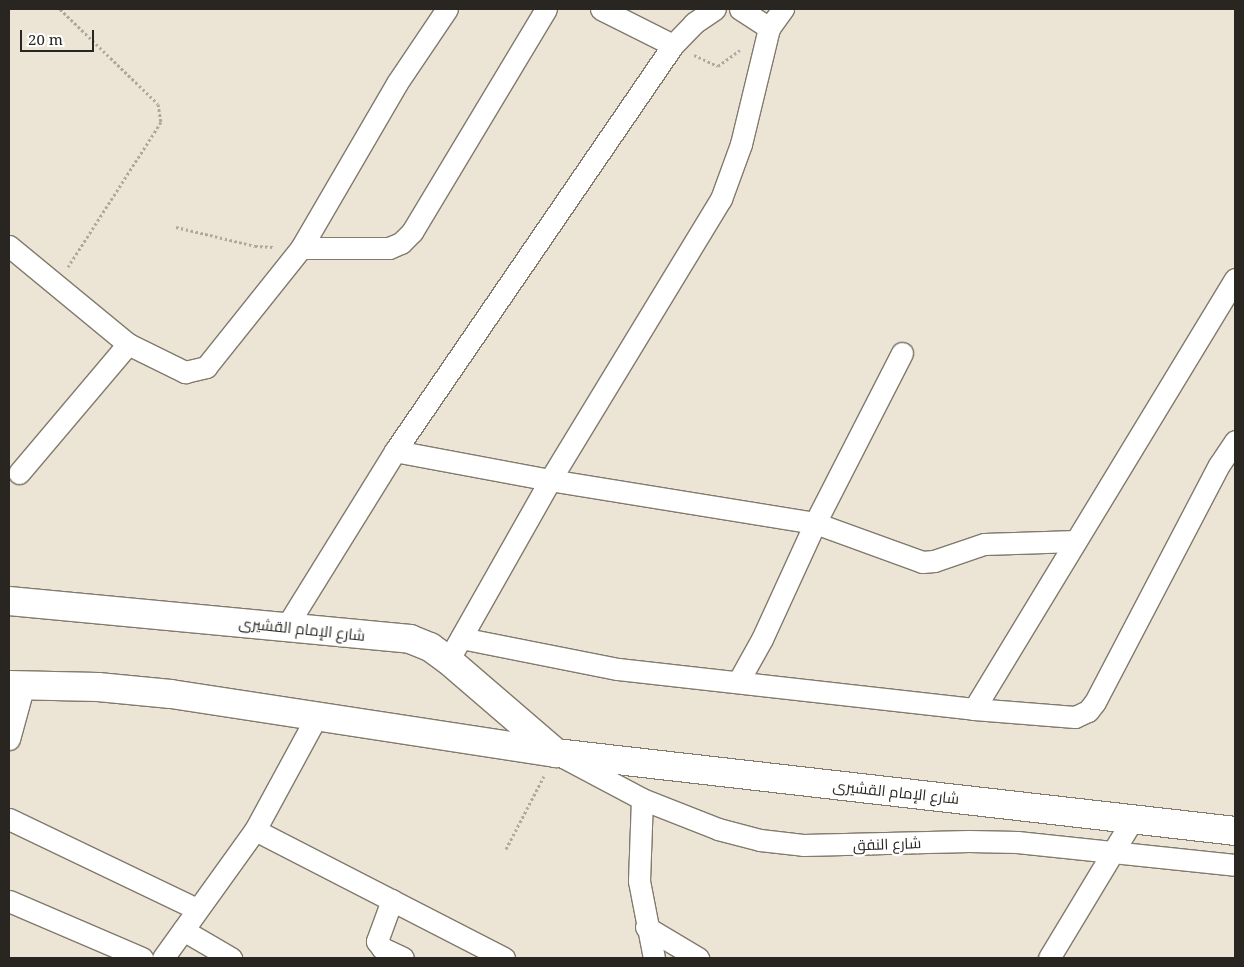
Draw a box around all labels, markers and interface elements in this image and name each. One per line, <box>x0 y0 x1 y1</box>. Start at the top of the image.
scale bar <box>22 20 96 52</box>
text: 20 m <box>28 29 63 49</box>
street label: شارع الإمام القشيرى <box>238 613 366 645</box>
street label: شارع الإمام القشيرى <box>832 776 960 808</box>
street label: شارع النفق <box>852 834 922 854</box>

